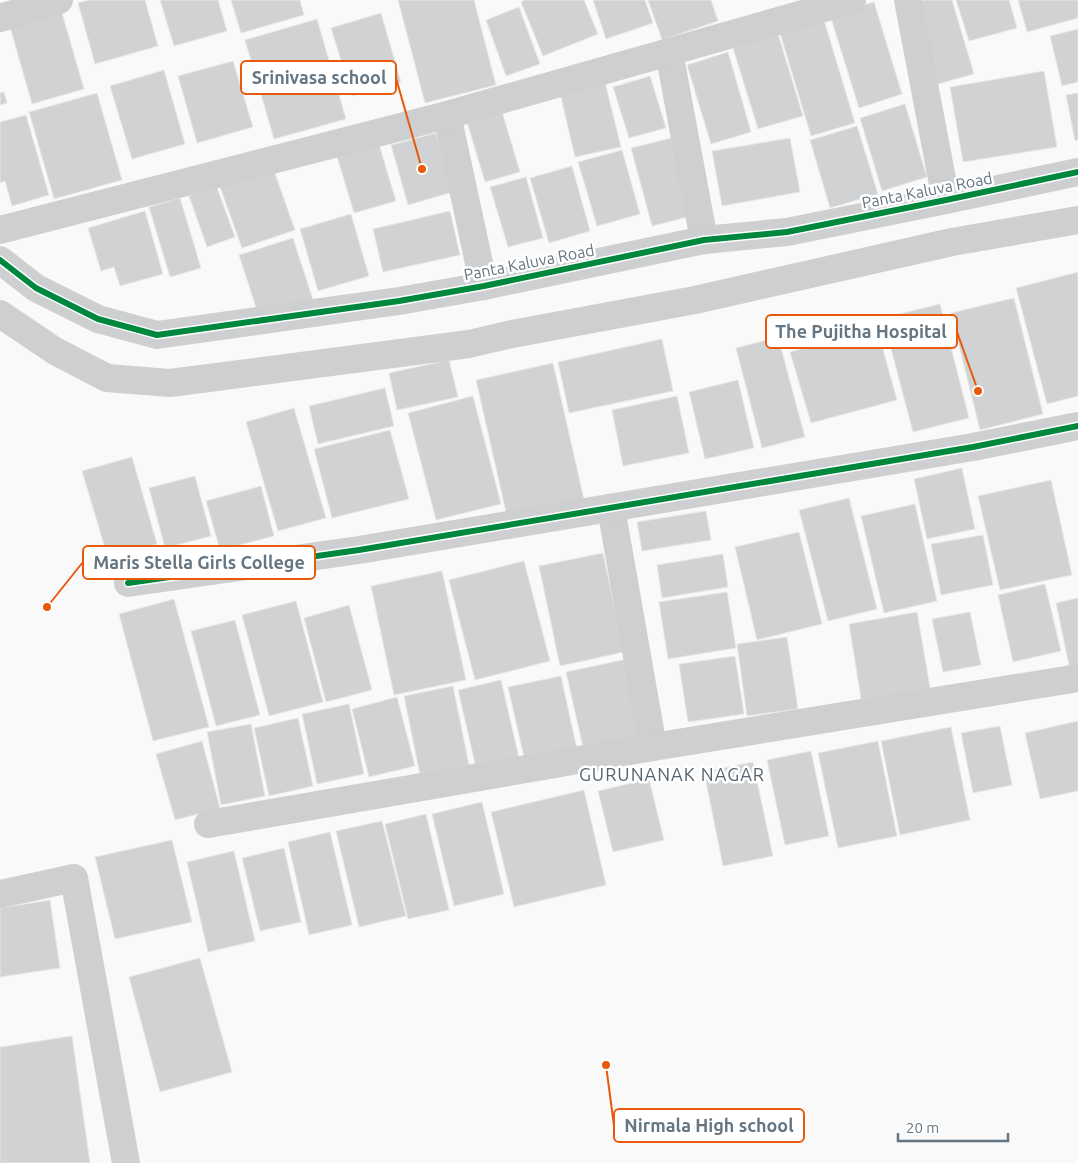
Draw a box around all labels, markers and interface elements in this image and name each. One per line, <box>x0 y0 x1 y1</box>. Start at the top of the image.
callout: Srinivasa school <box>241 61 396 94</box>
text: Srinivasa school <box>252 67 387 87</box>
street label: Panta Kaluva Road <box>860 169 994 211</box>
street label: Panta Kaluva Road <box>462 241 596 283</box>
callout: The Pujitha Hospital <box>766 315 957 348</box>
text: The Pujitha Hospital <box>775 321 947 341</box>
callout: Maris Stella Girls College <box>83 546 315 579</box>
text: Maris Stella Girls College <box>93 552 305 572</box>
district label: GURUNANAK NAGAR <box>579 764 765 784</box>
callout: Nirmala High school <box>614 1109 804 1142</box>
scale bar <box>898 1110 1008 1142</box>
text: Nirmala High school <box>624 1115 794 1135</box>
text: 20 m <box>906 1119 939 1136</box>

